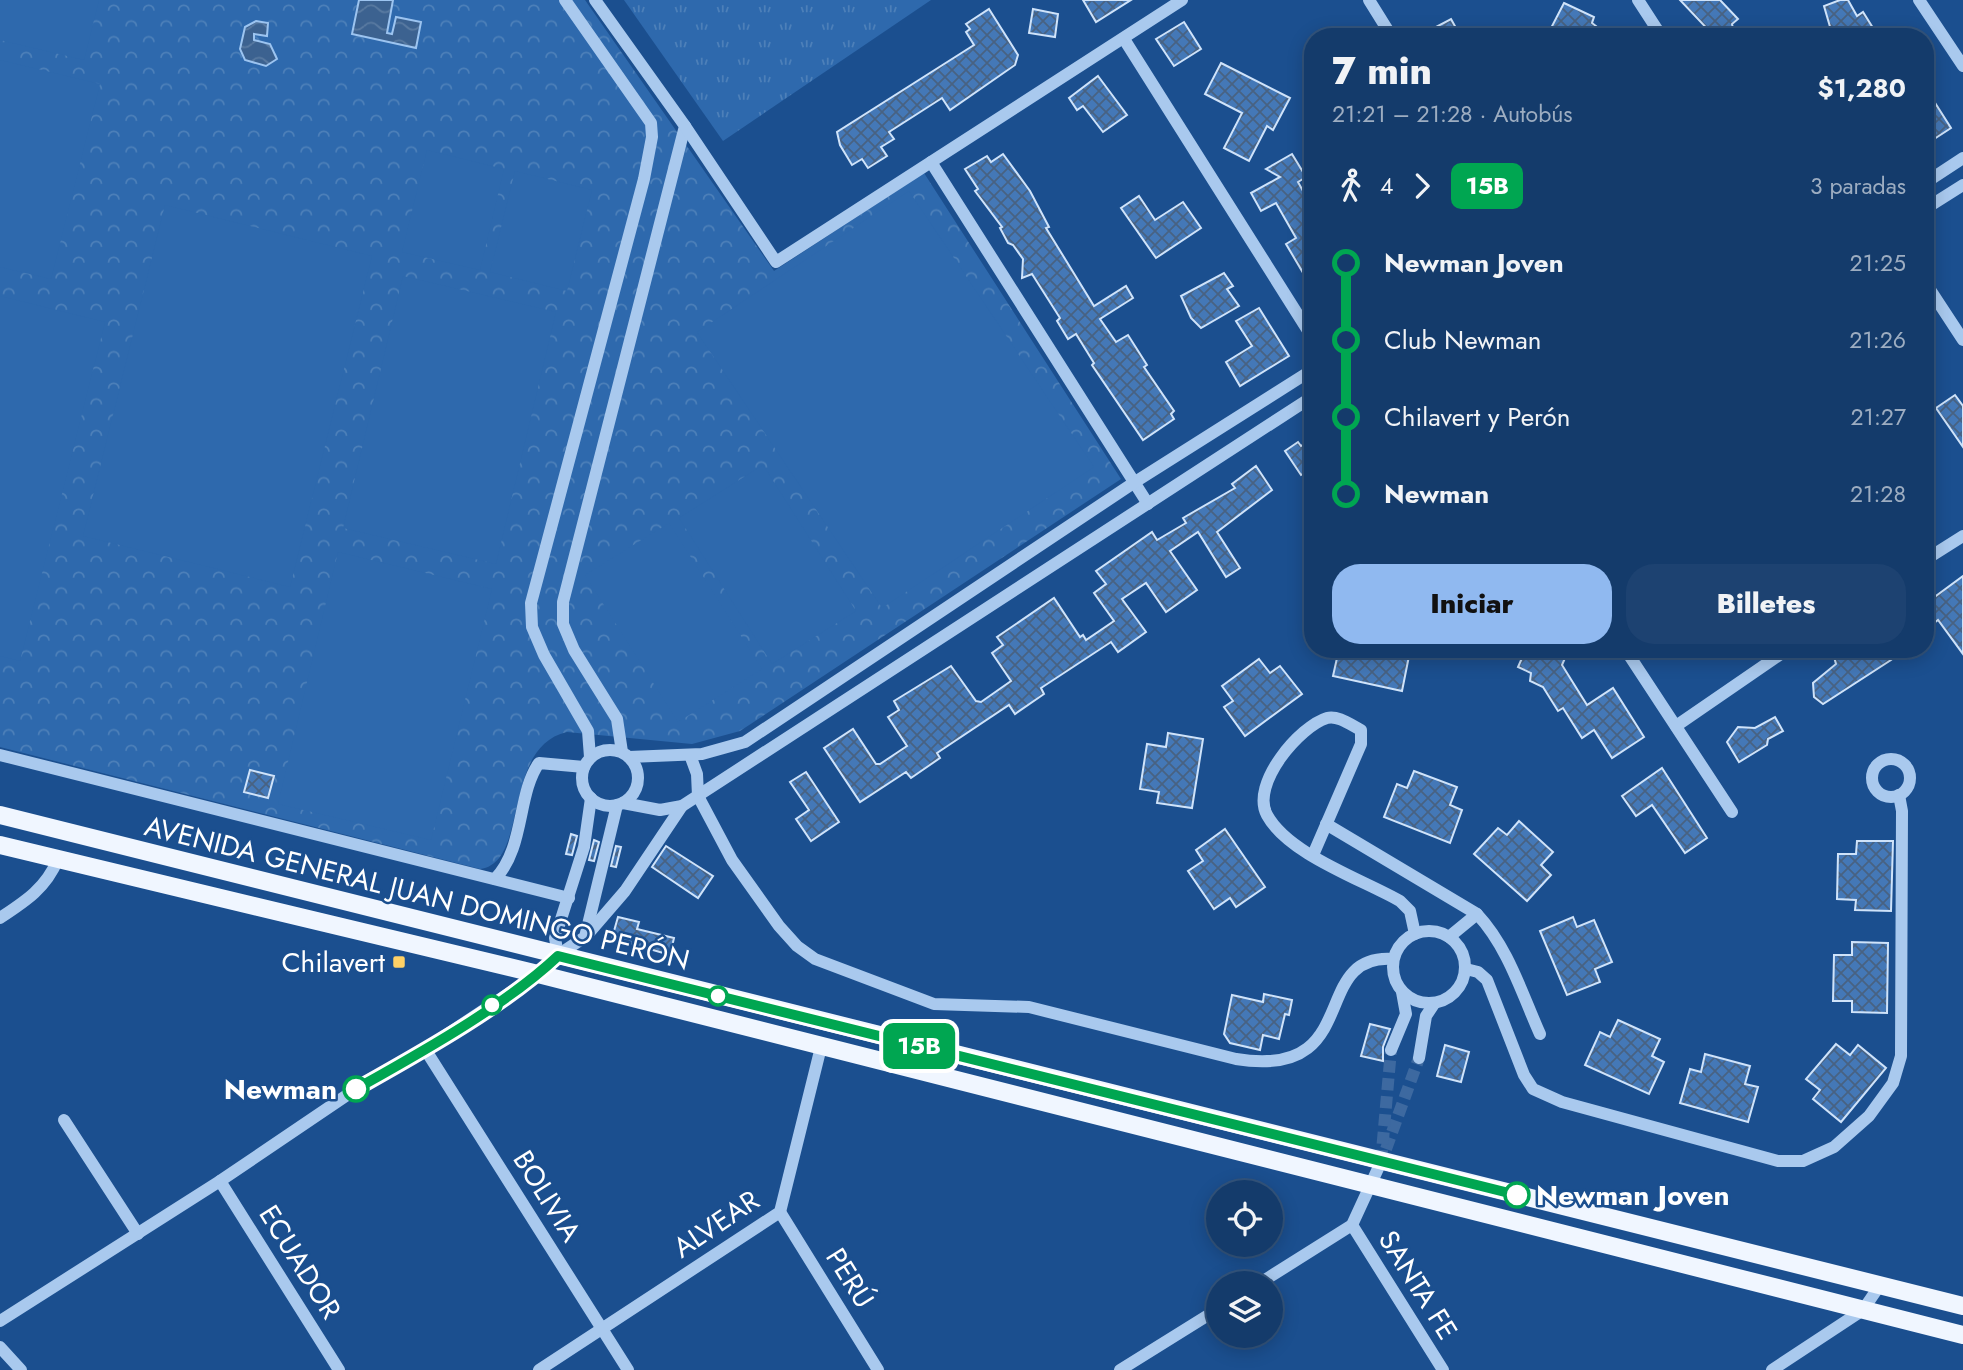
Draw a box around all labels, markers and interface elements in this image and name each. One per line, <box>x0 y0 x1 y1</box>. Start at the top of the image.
text: 7 min <box>1332 43 1432 98</box>
text: $1,280 <box>1818 69 1906 107</box>
text: 21:21 – 21:28 · Autobús <box>1332 97 1573 131</box>
icon: walk <box>1332 167 1370 205</box>
icon: forward <box>1403 167 1441 205</box>
text: 15B <box>1465 168 1509 203</box>
text: 4 <box>1380 169 1393 203</box>
text: 3 paradas <box>1810 169 1906 203</box>
text: Newman Joven <box>1384 244 1564 282</box>
text: 21:25 <box>1850 246 1906 280</box>
text: Club Newman <box>1384 321 1541 359</box>
text: 21:26 <box>1849 323 1906 357</box>
text: Chilavert y Perón <box>1384 398 1570 436</box>
text: 21:27 <box>1851 400 1906 434</box>
text: Newman <box>1384 475 1489 513</box>
text: 21:28 <box>1850 477 1906 511</box>
button: Iniciar <box>1332 564 1612 644</box>
button: Billetes <box>1626 564 1906 644</box>
street label: AVENIDA GENERAL JUAN DOMINGO PERÓN <box>140 805 694 981</box>
place label: Chilavert <box>281 942 385 983</box>
marker: Chilavert <box>391 954 407 970</box>
unlabelled marker <box>708 986 728 1006</box>
unlabelled marker <box>482 995 502 1015</box>
line badge: 15B <box>879 1023 959 1069</box>
text: 15B <box>897 1028 941 1063</box>
place label: Newman <box>224 1069 337 1110</box>
marker: Newman <box>343 1076 369 1102</box>
street label: BOLIVIA <box>503 1142 591 1250</box>
place label: Newman Joven <box>1536 1175 1730 1216</box>
street label: ALVEAR <box>665 1180 768 1268</box>
map controls <box>1206 1180 1283 1348</box>
button: locate <box>1206 1180 1283 1257</box>
marker: Newman Joven <box>1504 1182 1530 1208</box>
street label: ECUADOR <box>249 1197 351 1327</box>
street label: SANTA FE <box>1368 1222 1468 1348</box>
street label: PERÚ <box>816 1240 884 1316</box>
button: layers <box>1206 1271 1283 1348</box>

